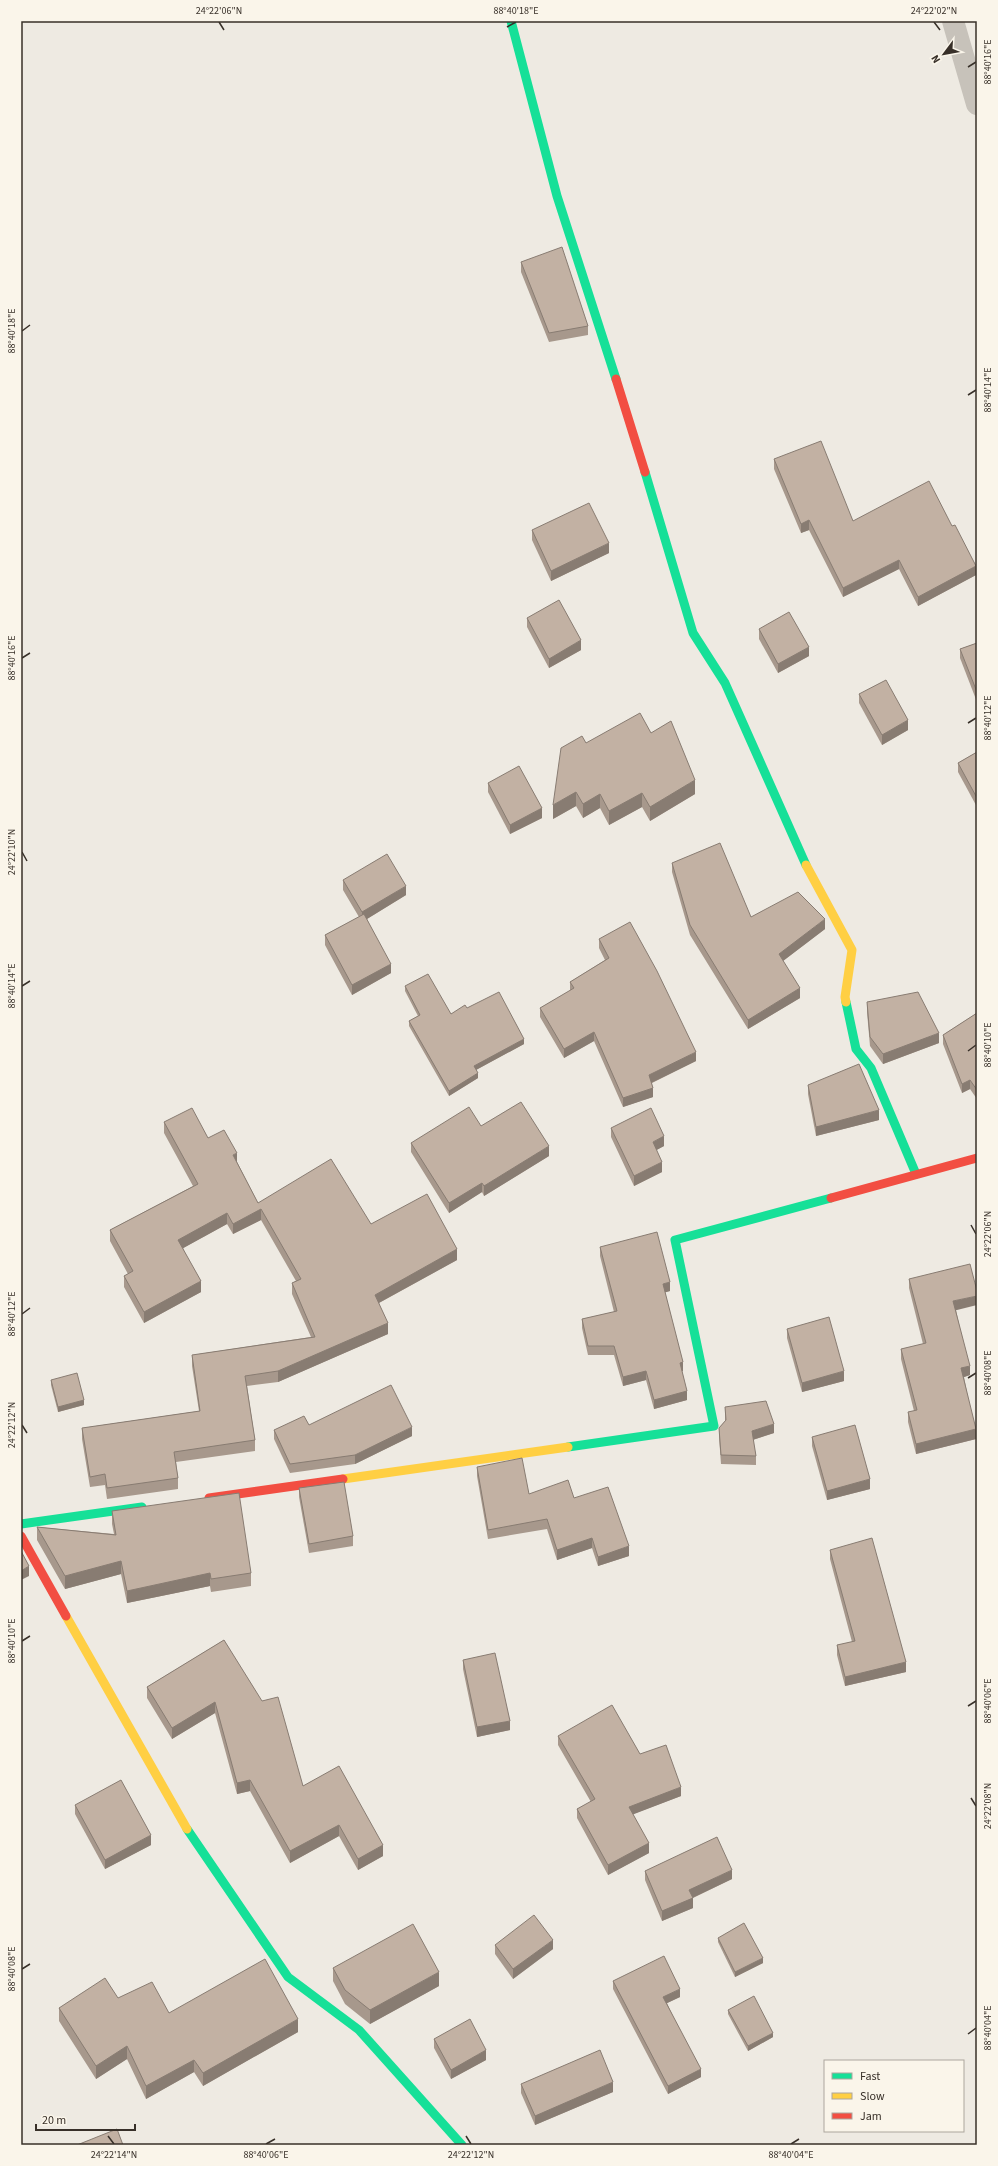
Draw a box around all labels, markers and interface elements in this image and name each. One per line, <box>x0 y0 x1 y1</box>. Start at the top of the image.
text: 24°22'06"N <box>196 4 242 18</box>
text: 88°40'18"E <box>493 4 539 18</box>
text: 24°22'02"N <box>911 4 957 18</box>
north arrow <box>924 34 964 74</box>
text: 88°40'16"E <box>981 39 995 85</box>
text: N <box>928 52 944 66</box>
text: 88°40'18"E <box>5 308 19 354</box>
text: 88°40'14"E <box>981 367 995 413</box>
text: 88°40'16"E <box>5 635 19 681</box>
text: 88°40'12"E <box>981 695 995 741</box>
text: 24°22'10"N <box>5 829 19 875</box>
text: 88°40'14"E <box>5 963 19 1009</box>
text: 88°40'10"E <box>981 1022 995 1068</box>
text: 24°22'06"N <box>981 1211 995 1257</box>
text: 88°40'12"E <box>5 1291 19 1337</box>
text: 88°40'08"E <box>981 1350 995 1396</box>
text: 24°22'12"N <box>5 1402 19 1448</box>
text: 88°40'10"E <box>5 1618 19 1664</box>
text: 88°40'06"E <box>981 1678 995 1724</box>
text: 24°22'08"N <box>981 1783 995 1829</box>
text: 88°40'08"E <box>5 1946 19 1992</box>
text: 88°40'04"E <box>981 2005 995 2051</box>
legend <box>824 2060 964 2132</box>
text: Fast <box>860 2068 880 2085</box>
text: Slow <box>860 2088 885 2105</box>
scale bar <box>36 2106 135 2132</box>
text: Jam <box>860 2108 882 2125</box>
text: 20 m <box>42 2112 66 2129</box>
text: 24°22'14"N <box>91 2148 137 2162</box>
text: 88°40'06"E <box>243 2148 289 2162</box>
text: 24°22'12"N <box>448 2148 494 2162</box>
text: 88°40'04"E <box>768 2148 814 2162</box>

